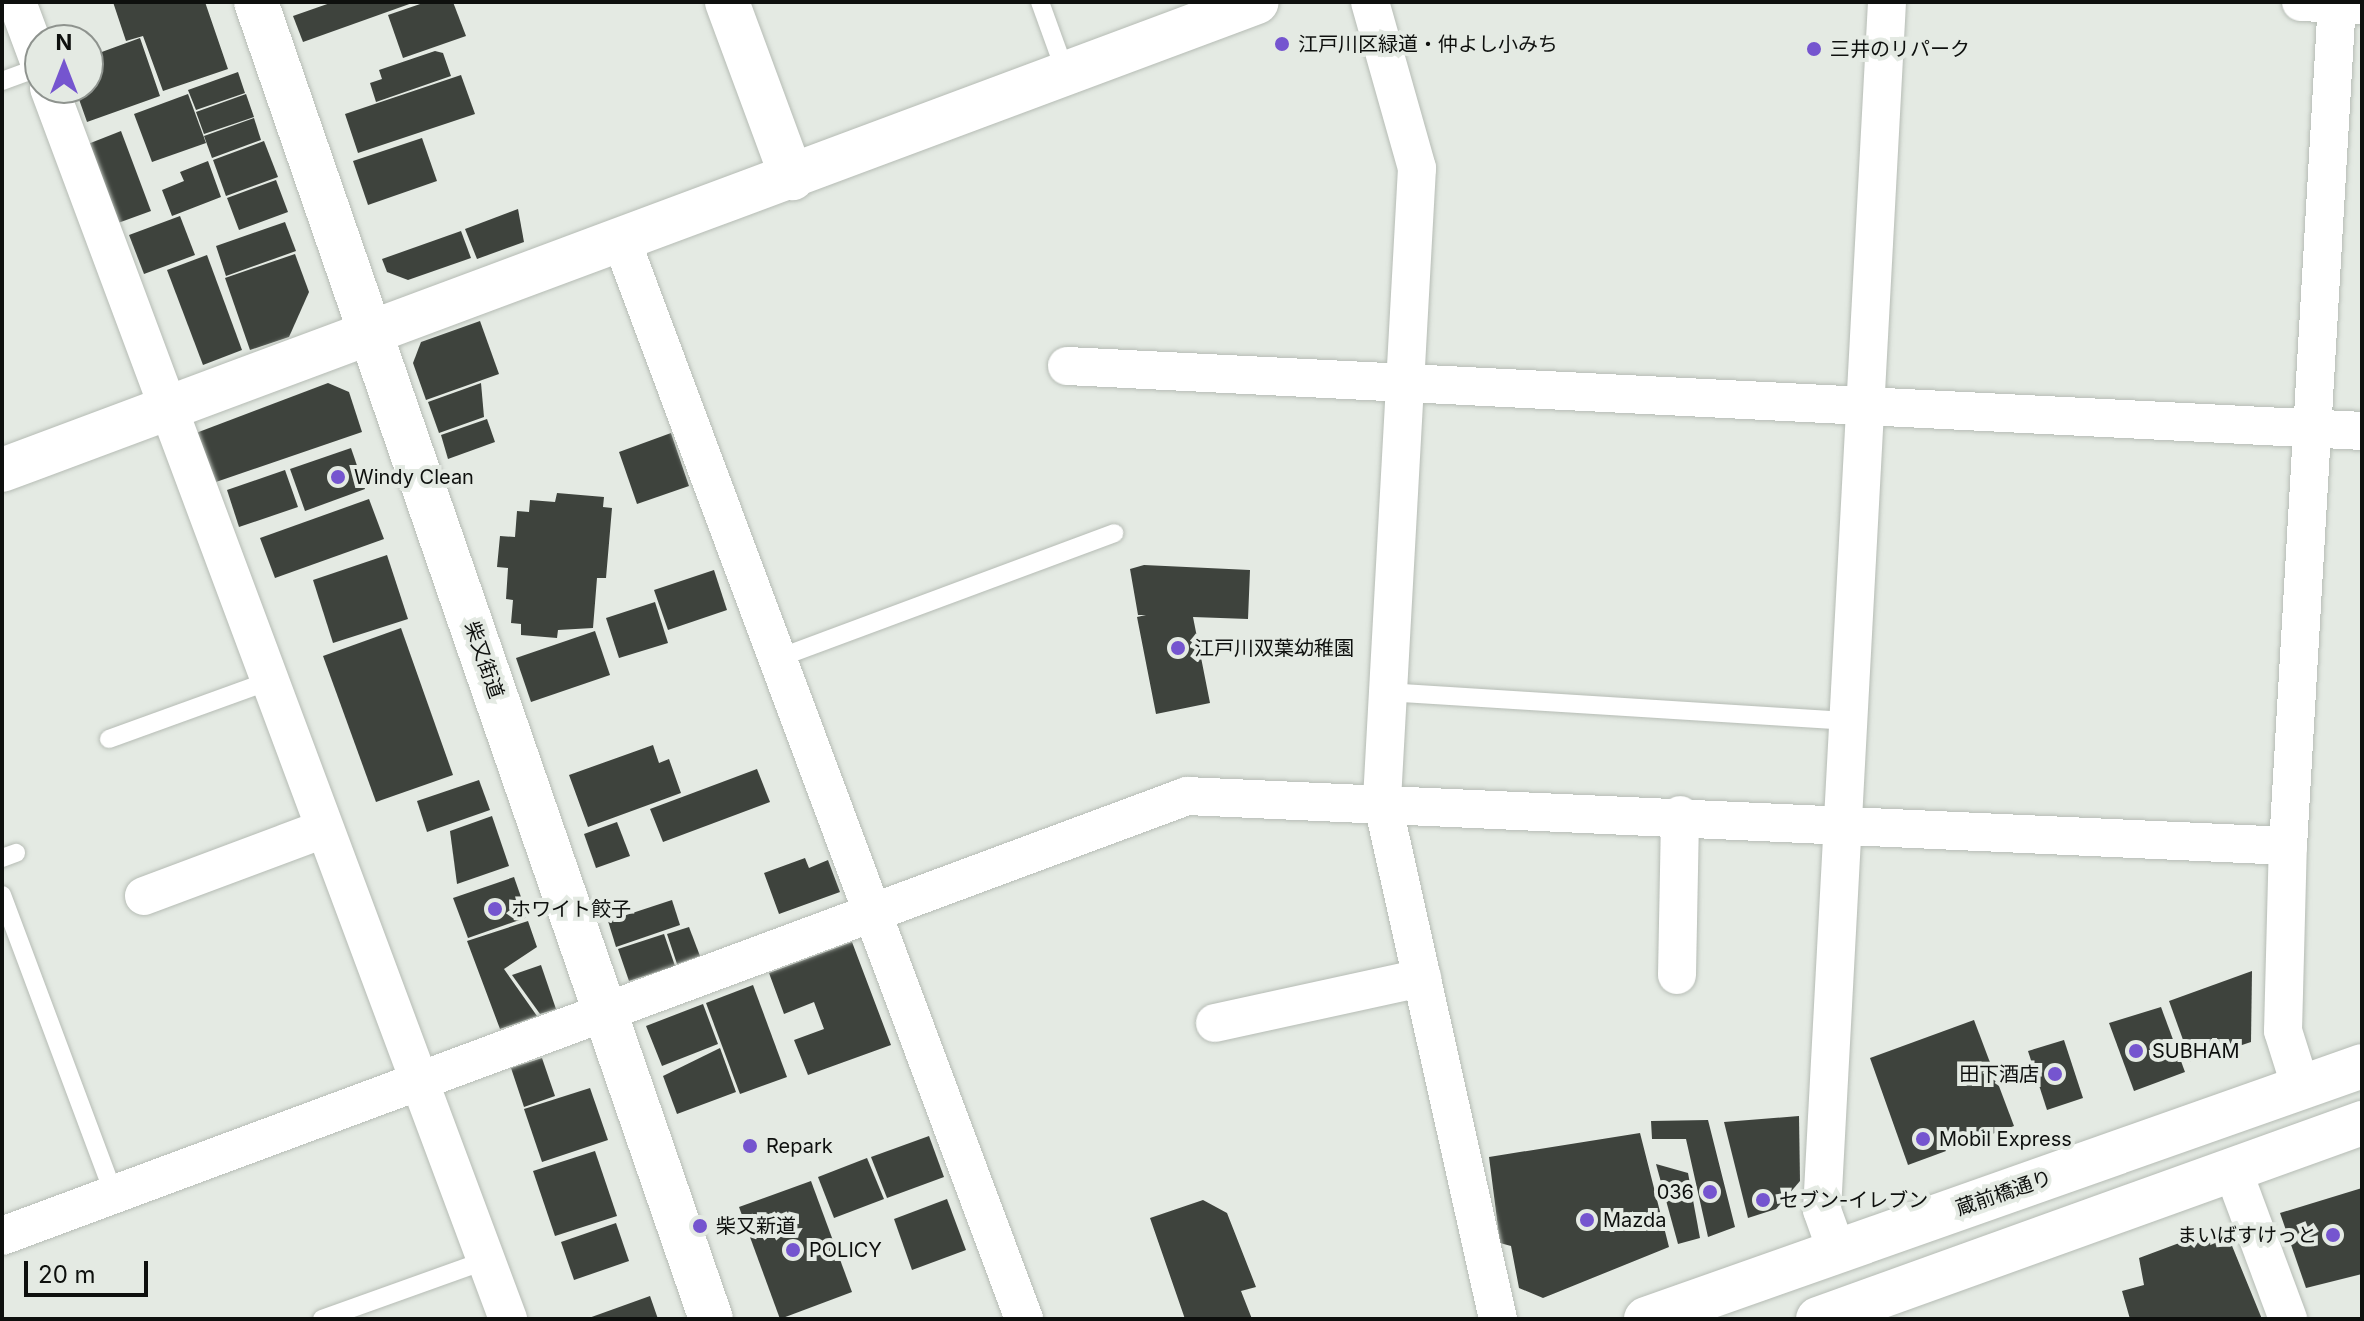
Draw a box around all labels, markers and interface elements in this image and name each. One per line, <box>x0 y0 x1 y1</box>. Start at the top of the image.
north arrow <box>24 24 104 104</box>
text: N <box>56 29 72 55</box>
place label: 江戸川区緑道・仲よし小みち <box>1298 32 1558 56</box>
marker: 江戸川区緑道・仲よし小みち <box>1273 35 1291 53</box>
place label: 三井のリパーク <box>1830 37 1970 61</box>
marker: 三井のリパーク <box>1805 40 1823 58</box>
place label: Windy Clean <box>354 465 474 489</box>
marker: Windy Clean <box>329 468 347 486</box>
street label: 柴又街道 <box>460 618 508 702</box>
place label: 江戸川双葉幼稚園 <box>1194 636 1354 660</box>
marker: 江戸川双葉幼稚園 <box>1169 639 1187 657</box>
place label: ホワイト餃子 <box>511 897 631 921</box>
marker: ホワイト餃子 <box>486 900 504 918</box>
place label: SUBHAM <box>2152 1039 2240 1063</box>
marker: SUBHAM <box>2127 1042 2145 1060</box>
place label: 田下酒店 <box>1959 1062 2039 1086</box>
marker: 田下酒店 <box>2046 1065 2064 1083</box>
place label: Mobil Express <box>1939 1127 2072 1151</box>
marker: Mobil Express <box>1914 1130 1932 1148</box>
place label: Repark <box>766 1134 833 1158</box>
marker: Repark <box>741 1137 759 1155</box>
street label: 蔵前橋通り <box>1953 1165 2055 1221</box>
place label: 036 <box>1657 1180 1694 1204</box>
marker: 036 <box>1701 1183 1719 1201</box>
place label: セブン-イレブン <box>1779 1188 1928 1212</box>
marker: セブン-イレブン <box>1754 1191 1772 1209</box>
place label: Mazda <box>1603 1208 1667 1232</box>
marker: Mazda <box>1578 1211 1596 1229</box>
place label: 柴又新道 <box>716 1214 796 1238</box>
marker: 柴又新道 <box>691 1217 709 1235</box>
place label: まいばすけっと <box>2177 1223 2317 1247</box>
marker: まいばすけっと <box>2324 1226 2342 1244</box>
place label: POLICY <box>809 1238 882 1262</box>
marker: POLICY <box>784 1241 802 1259</box>
scale bar <box>28 1245 152 1295</box>
text: 20 m <box>38 1260 96 1289</box>

